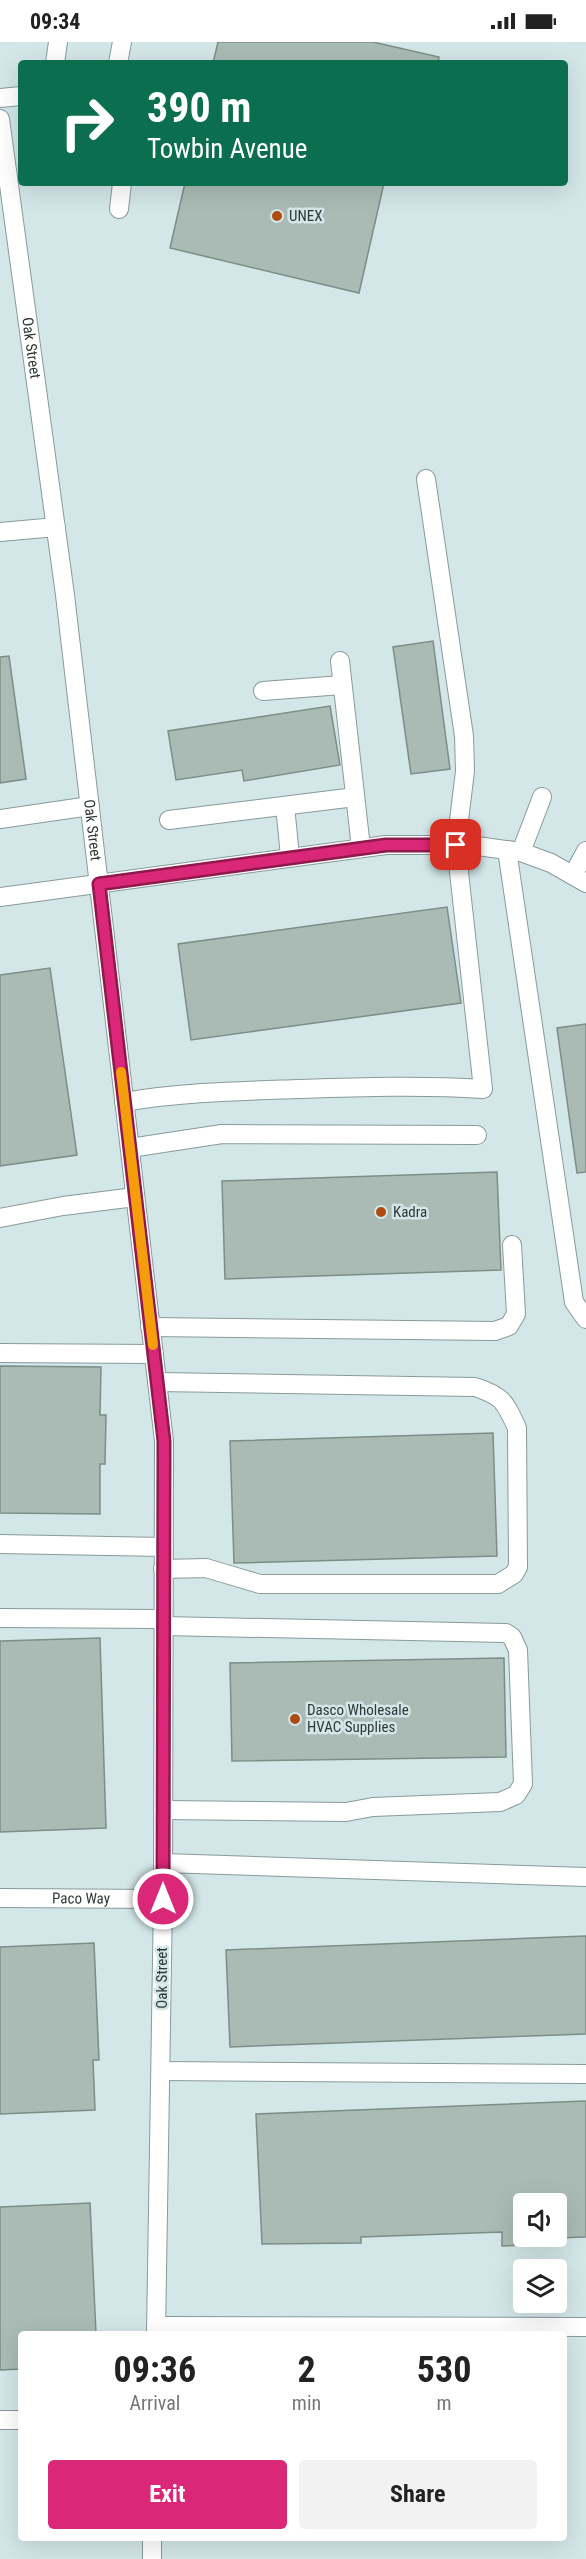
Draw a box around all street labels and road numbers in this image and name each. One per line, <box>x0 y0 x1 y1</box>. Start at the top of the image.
street label: Oak Street <box>18 316 44 380</box>
street label: Oak Street <box>80 798 105 862</box>
street label: Paco Way <box>52 1889 110 1908</box>
street label: Oak Street <box>153 1947 171 2009</box>

